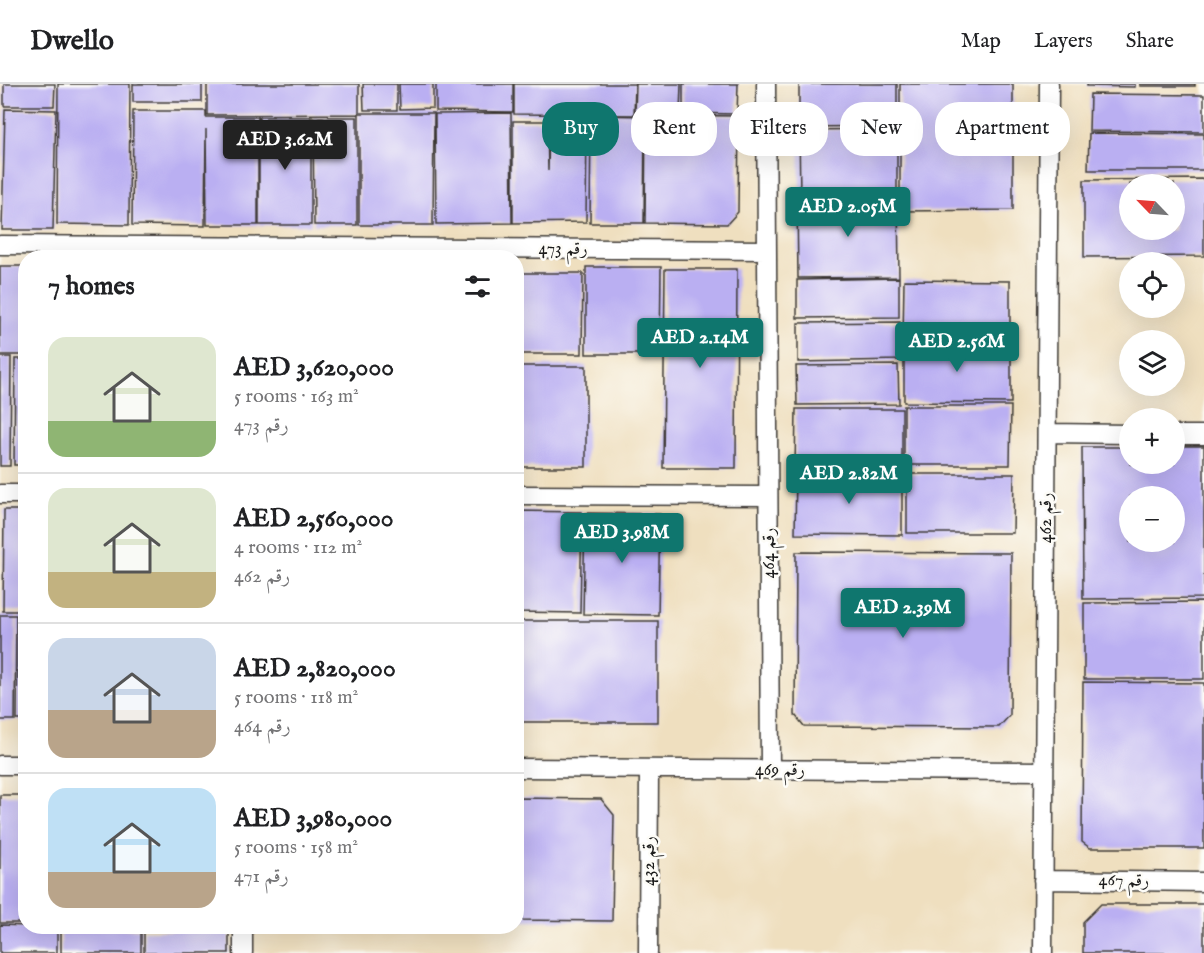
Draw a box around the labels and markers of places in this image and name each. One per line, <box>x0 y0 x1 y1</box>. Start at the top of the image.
pin: AED 3.62M <box>216 120 354 171</box>
pin: AED 2.05M <box>779 187 917 238</box>
pin: AED 2.14M <box>631 318 769 369</box>
pin: AED 2.56M <box>888 322 1026 373</box>
pin: AED 2.82M <box>780 454 918 505</box>
pin: AED 3.98M <box>553 513 691 564</box>
pin: AED 2.39M <box>834 588 972 639</box>

